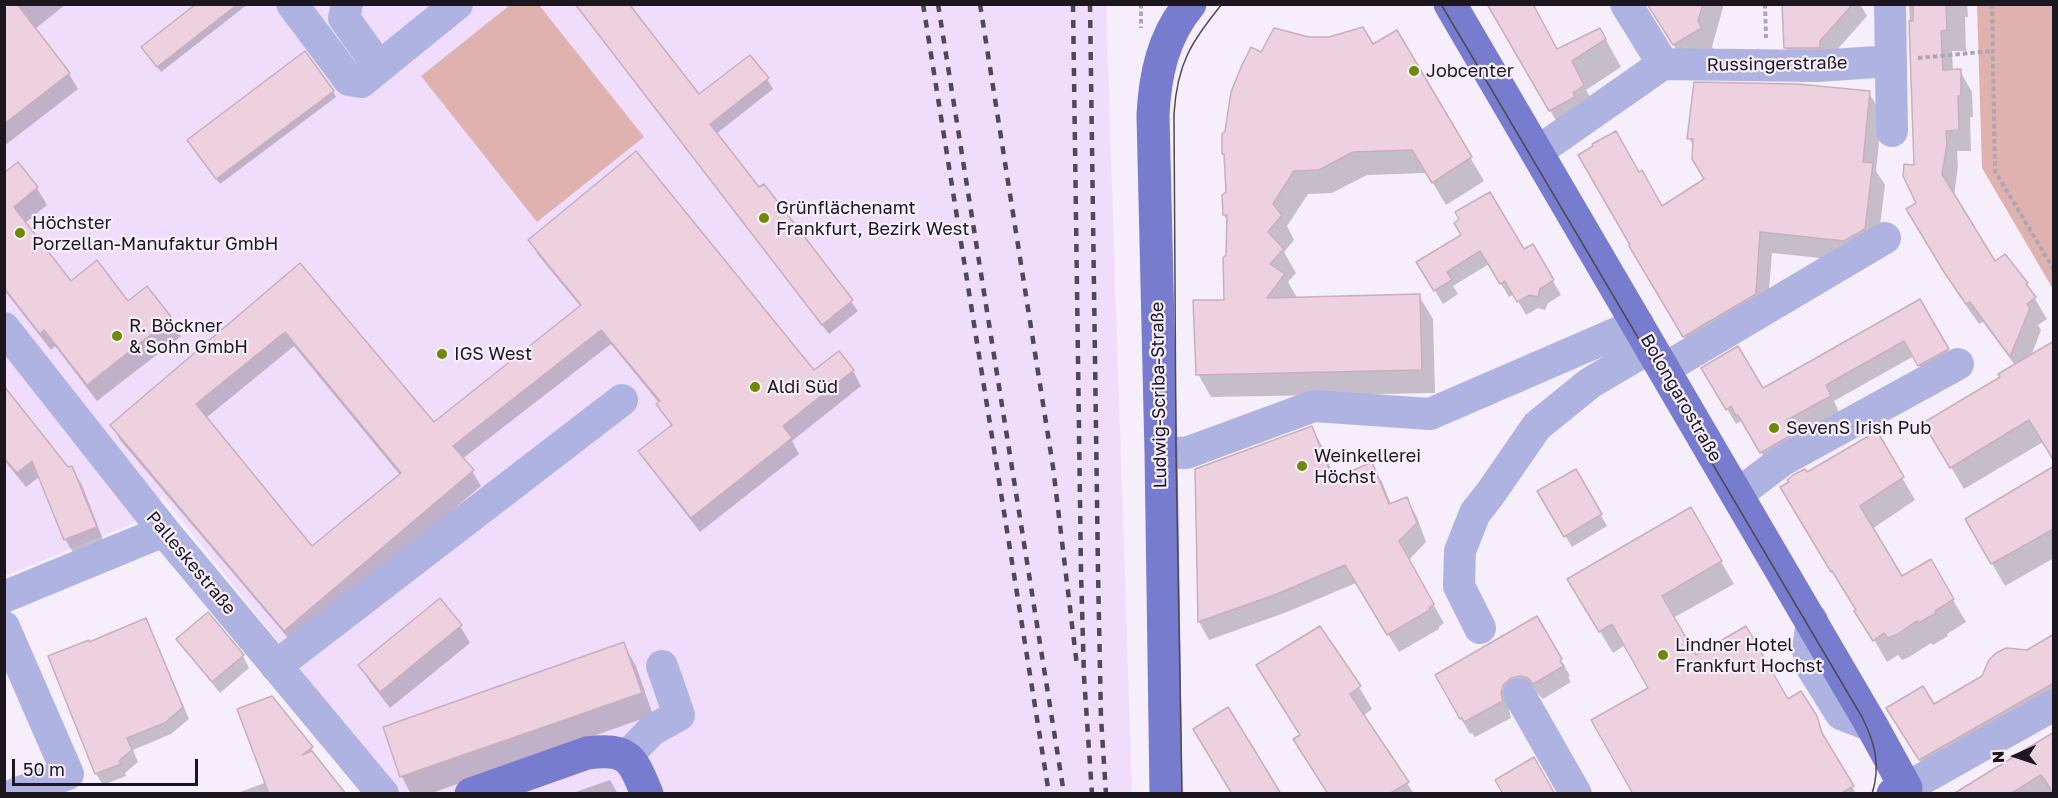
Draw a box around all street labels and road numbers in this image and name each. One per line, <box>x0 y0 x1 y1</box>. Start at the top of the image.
street label: Russingerstraße <box>1706 52 1848 76</box>
street label: Ludwig-Scriba-Straße <box>1147 301 1171 489</box>
street label: Bolongarostraße <box>1636 330 1726 466</box>
street label: Palleskestraße <box>142 507 240 619</box>

